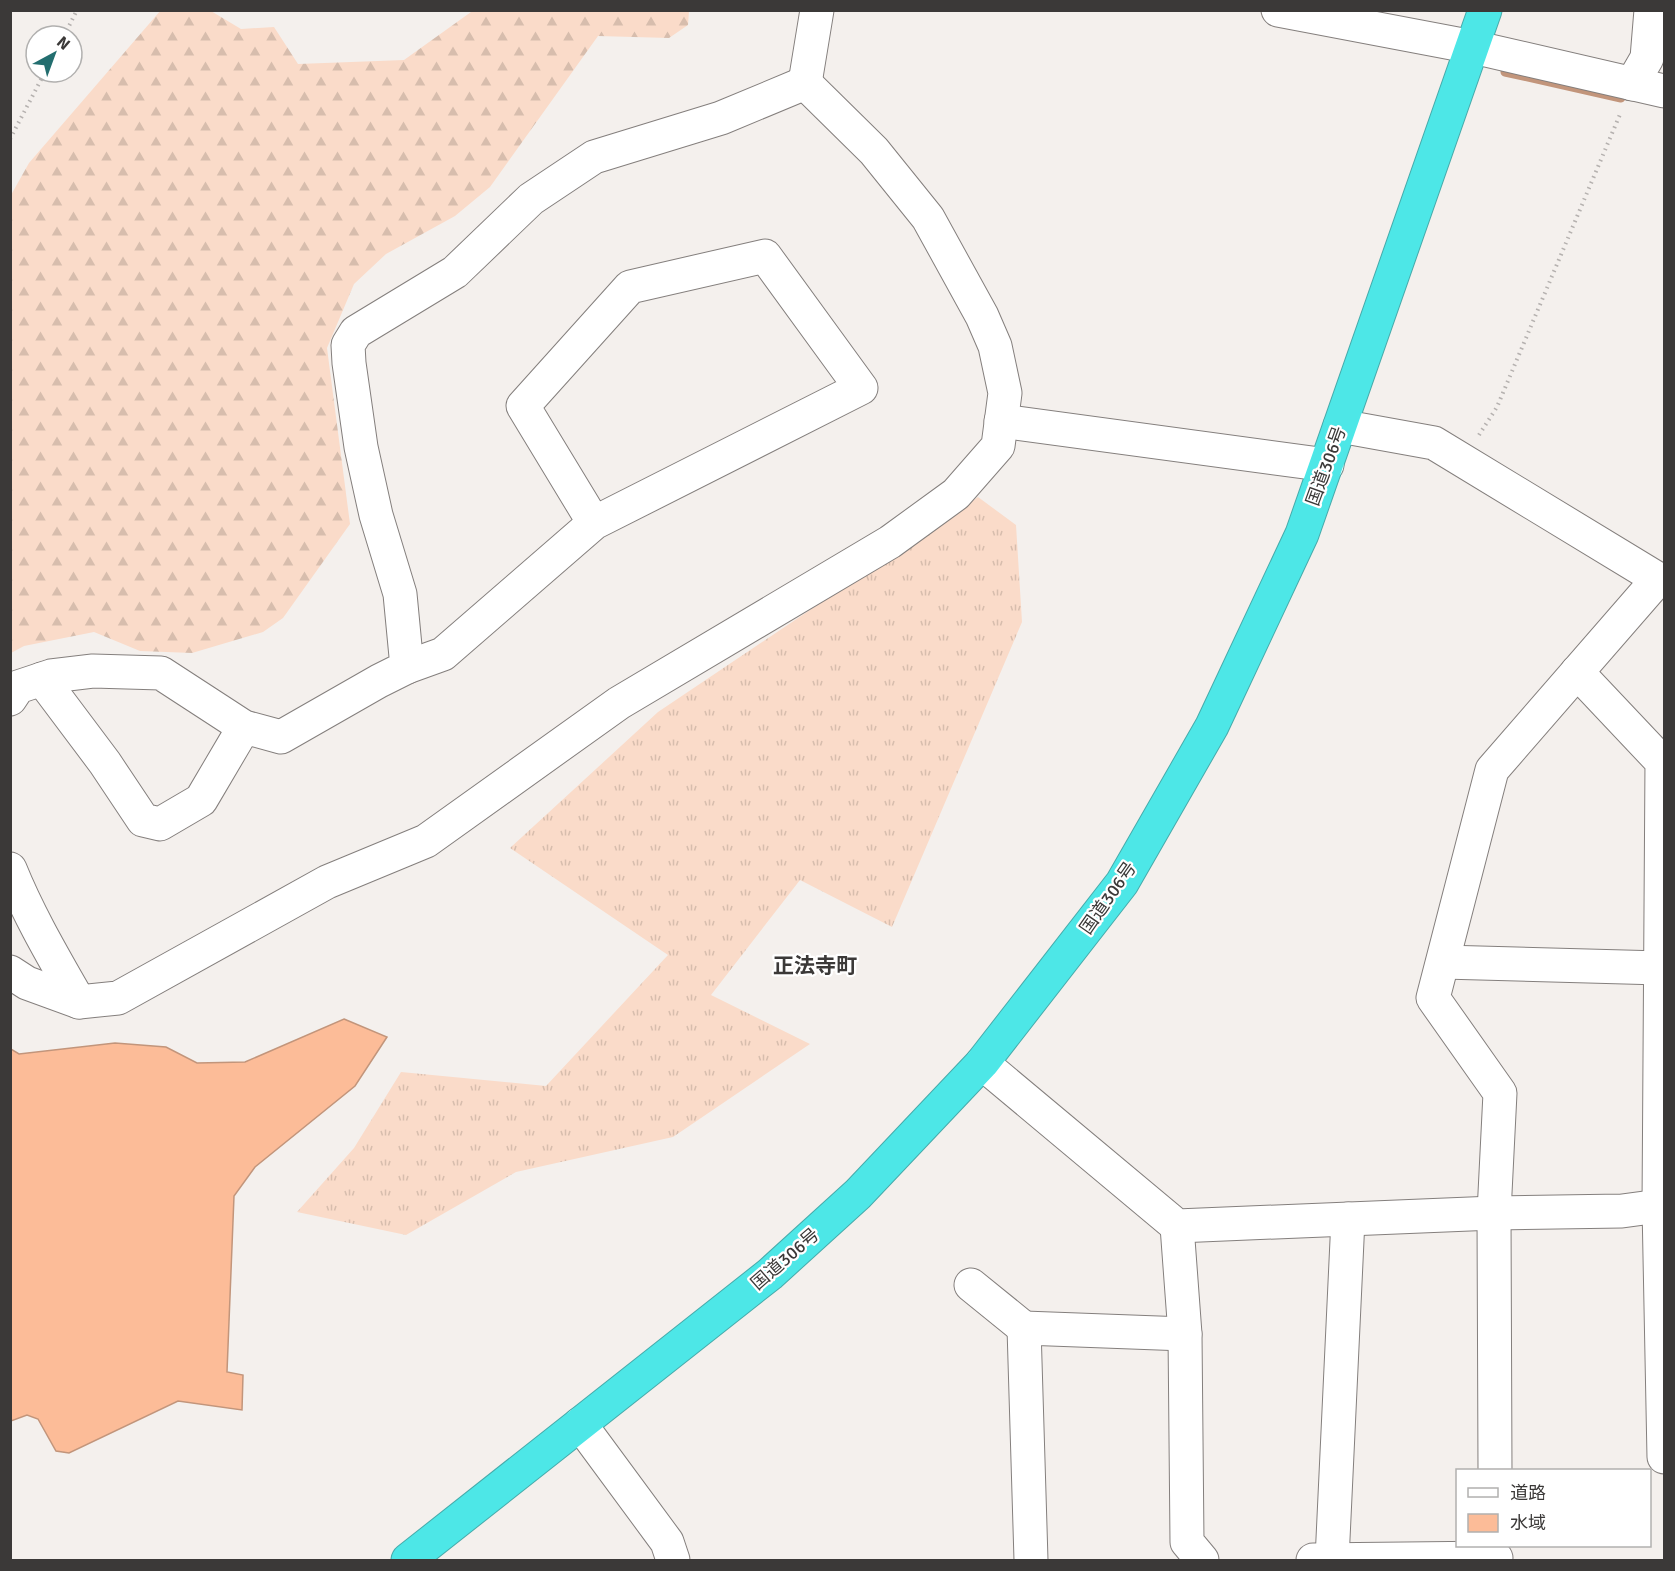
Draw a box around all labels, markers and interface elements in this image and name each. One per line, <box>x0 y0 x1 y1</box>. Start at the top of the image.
north arrow <box>24 24 84 84</box>
text: N <box>52 32 74 55</box>
street label: 国道306号 <box>1301 423 1351 509</box>
street label: 国道306号 <box>1075 858 1141 938</box>
district label: 正法寺町 <box>773 953 857 979</box>
street label: 国道306号 <box>746 1223 824 1295</box>
legend <box>1456 1469 1651 1547</box>
text: 道路 <box>1510 1482 1546 1504</box>
text: 水域 <box>1510 1512 1546 1534</box>

